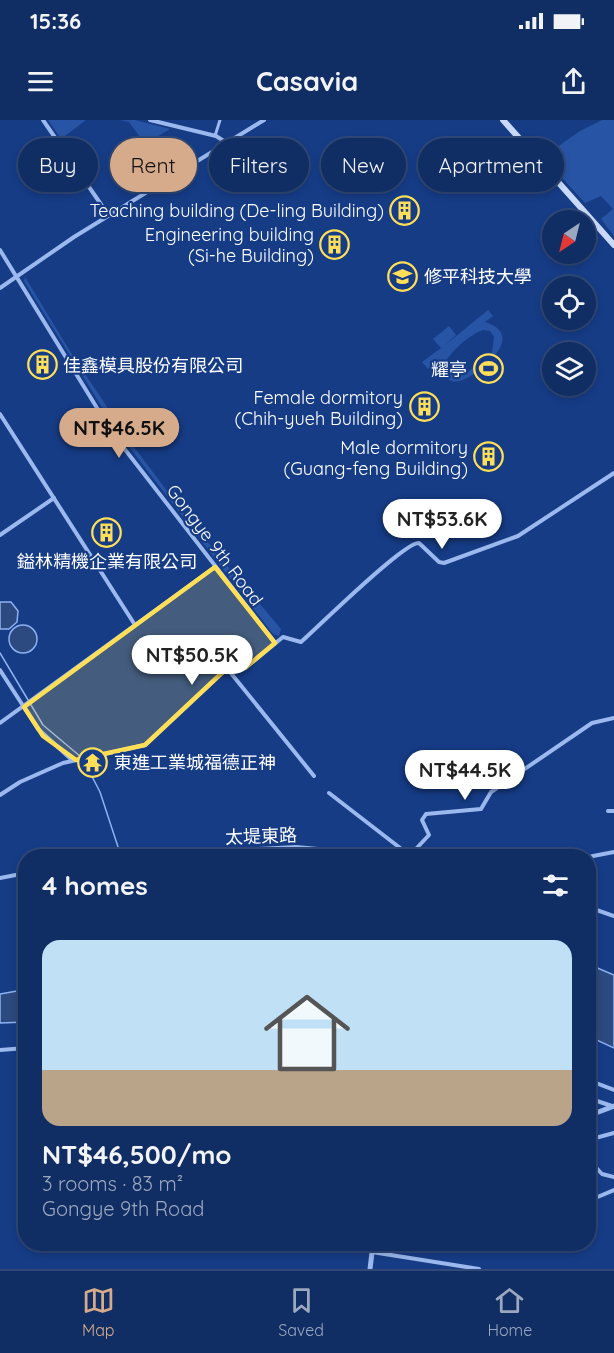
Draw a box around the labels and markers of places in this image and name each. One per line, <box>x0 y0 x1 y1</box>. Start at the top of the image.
building icon: Teaching building (De-ling Building) <box>389 194 421 226</box>
place label: Teaching building (De-ling Building) <box>89 199 384 222</box>
place label: Engineering building (Si-he Building) <box>145 223 314 267</box>
building icon: Engineering building (Si-he Building) <box>319 228 351 260</box>
school or university icon: 修平科技大學 <box>387 260 419 292</box>
place label: 修平科技大學 <box>424 265 532 288</box>
building icon: 佳鑫模具股份有限公司 <box>26 349 58 381</box>
sports icon: 耀亭 <box>472 353 504 385</box>
place label: 佳鑫模具股份有限公司 <box>63 354 243 377</box>
place label: 耀亭 <box>431 358 467 381</box>
place label: Female dormitory (Chih-yueh Building) <box>235 386 403 430</box>
building icon: Female dormitory (Chih-yueh Building) <box>408 391 440 423</box>
pin: NT$46.5K <box>57 408 181 459</box>
place label: Male dormitory (Guang-feng Building) <box>284 436 468 480</box>
building icon: Male dormitory (Guang-feng Building) <box>473 441 505 473</box>
pin: NT$53.6K <box>380 499 504 550</box>
building icon: 鎰林精機企業有限公司 <box>91 516 123 548</box>
place label: 鎰林精機企業有限公司 <box>17 550 197 573</box>
pin: NT$50.5K <box>130 635 254 686</box>
temple icon: 東進工業城福德正神 <box>77 746 109 778</box>
pin: NT$44.5K <box>403 750 527 801</box>
place label: 東進工業城福德正神 <box>114 751 276 774</box>

